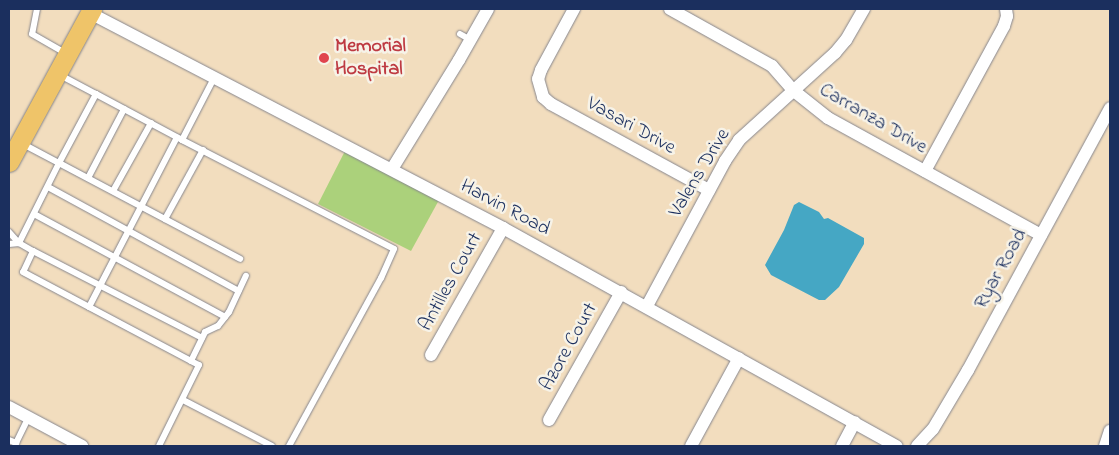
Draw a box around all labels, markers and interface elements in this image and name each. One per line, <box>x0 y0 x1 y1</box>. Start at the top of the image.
place label: Memorial Hospital <box>335 34 406 81</box>
marker: Memorial Hospital <box>317 51 331 65</box>
street label: Carranza Drive <box>815 78 931 160</box>
street label: Vasari Drive <box>582 92 680 160</box>
street label: Valens Drive <box>664 124 736 222</box>
street label: Harvin Road <box>456 174 554 242</box>
street label: Ryar Road <box>969 225 1033 313</box>
street label: Antilles Court <box>414 228 488 336</box>
street label: Azore Court <box>535 299 603 395</box>

